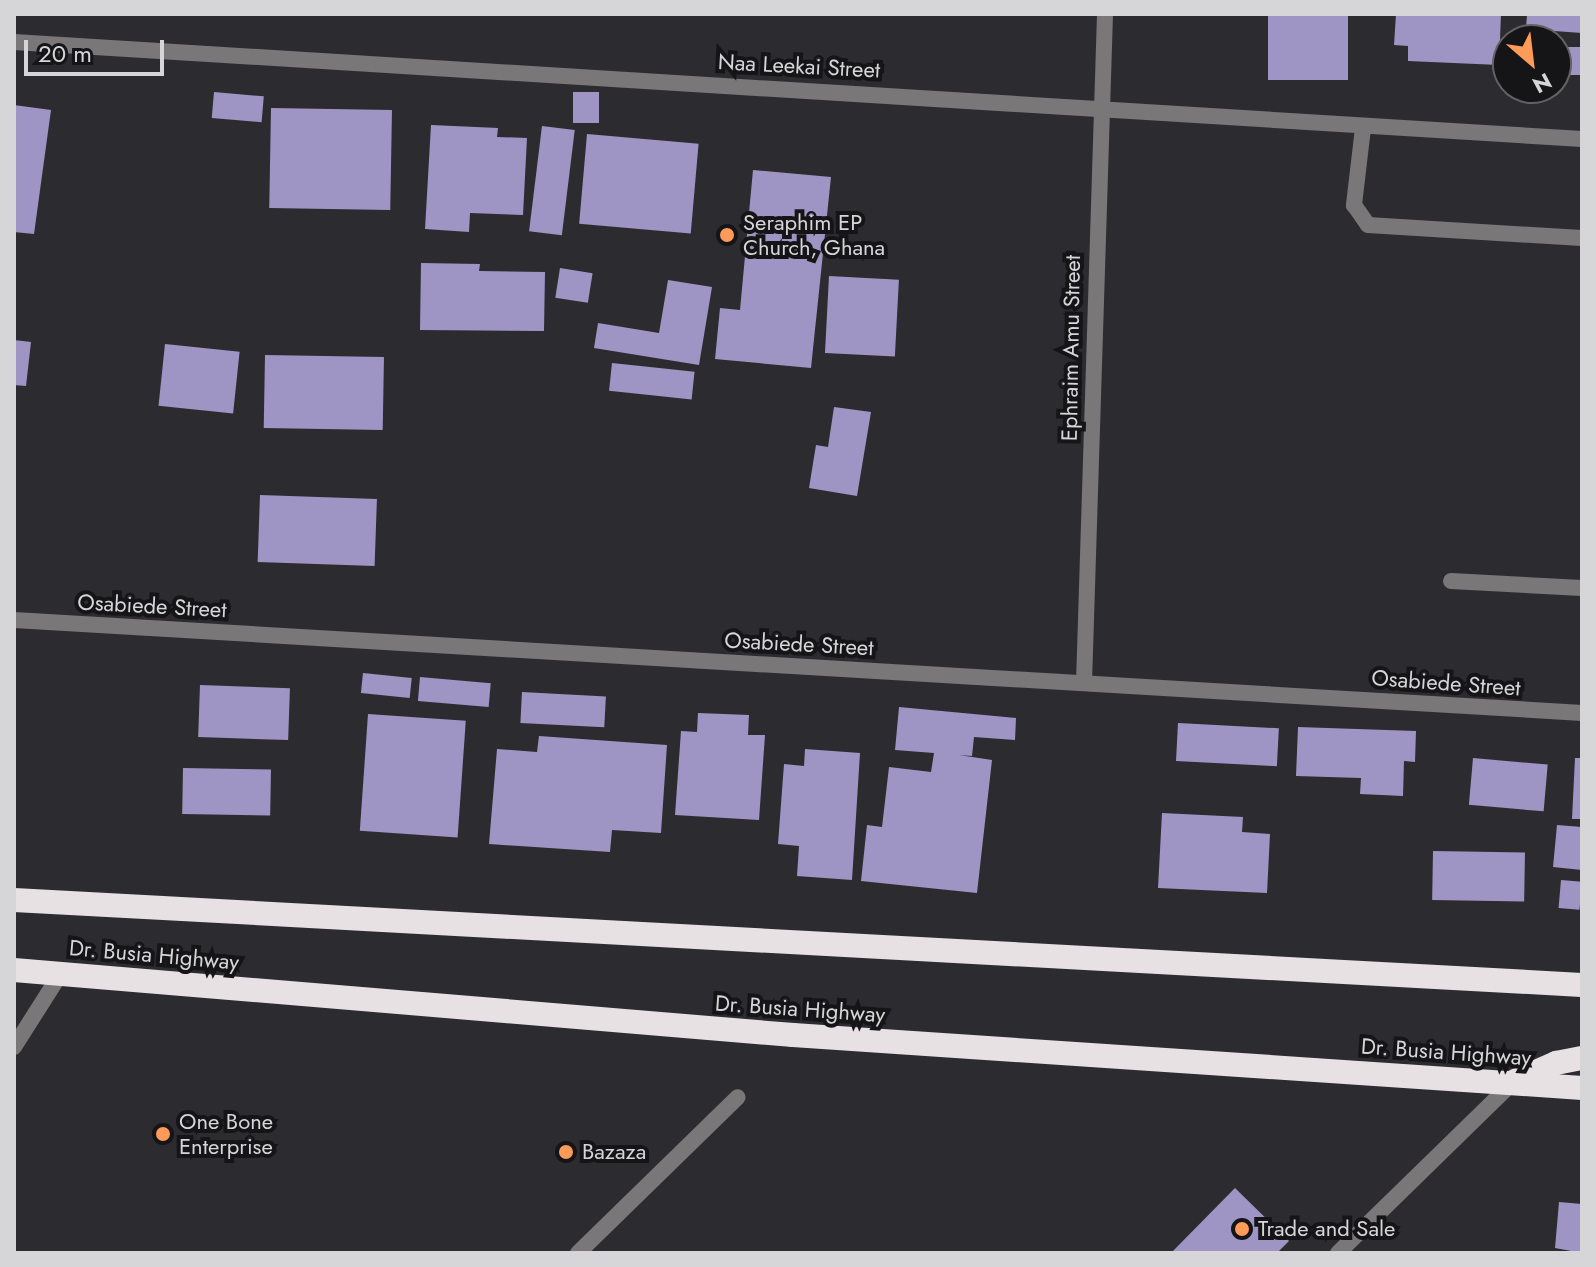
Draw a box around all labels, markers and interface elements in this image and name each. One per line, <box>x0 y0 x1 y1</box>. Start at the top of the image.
scale bar <box>28 24 168 74</box>
north arrow <box>1492 24 1572 104</box>
text: 20 m <box>38 36 92 71</box>
street label: Naa Leekai Street <box>717 49 881 83</box>
text: N <box>1527 65 1558 102</box>
place label: Seraphim EP Church, Ghana <box>743 209 885 260</box>
marker: Seraphim EP Church, Ghana <box>718 226 736 244</box>
street label: Ephraim Amu Street <box>1056 255 1086 441</box>
street label: Osabiede Street <box>77 589 227 623</box>
street label: Osabiede Street <box>724 627 874 661</box>
street label: Osabiede Street <box>1371 665 1521 701</box>
street label: Dr. Busia Highway <box>68 934 240 976</box>
street label: Dr. Busia Highway <box>714 990 886 1028</box>
street label: Dr. Busia Highway <box>1360 1033 1532 1071</box>
place label: One Bone Enterprise <box>179 1108 273 1160</box>
marker: One Bone Enterprise <box>154 1125 172 1143</box>
place label: Bazaza <box>582 1139 646 1165</box>
marker: Bazaza <box>557 1143 575 1161</box>
place label: Trade and Sale <box>1258 1216 1395 1242</box>
marker: Trade and Sale <box>1233 1220 1251 1238</box>

